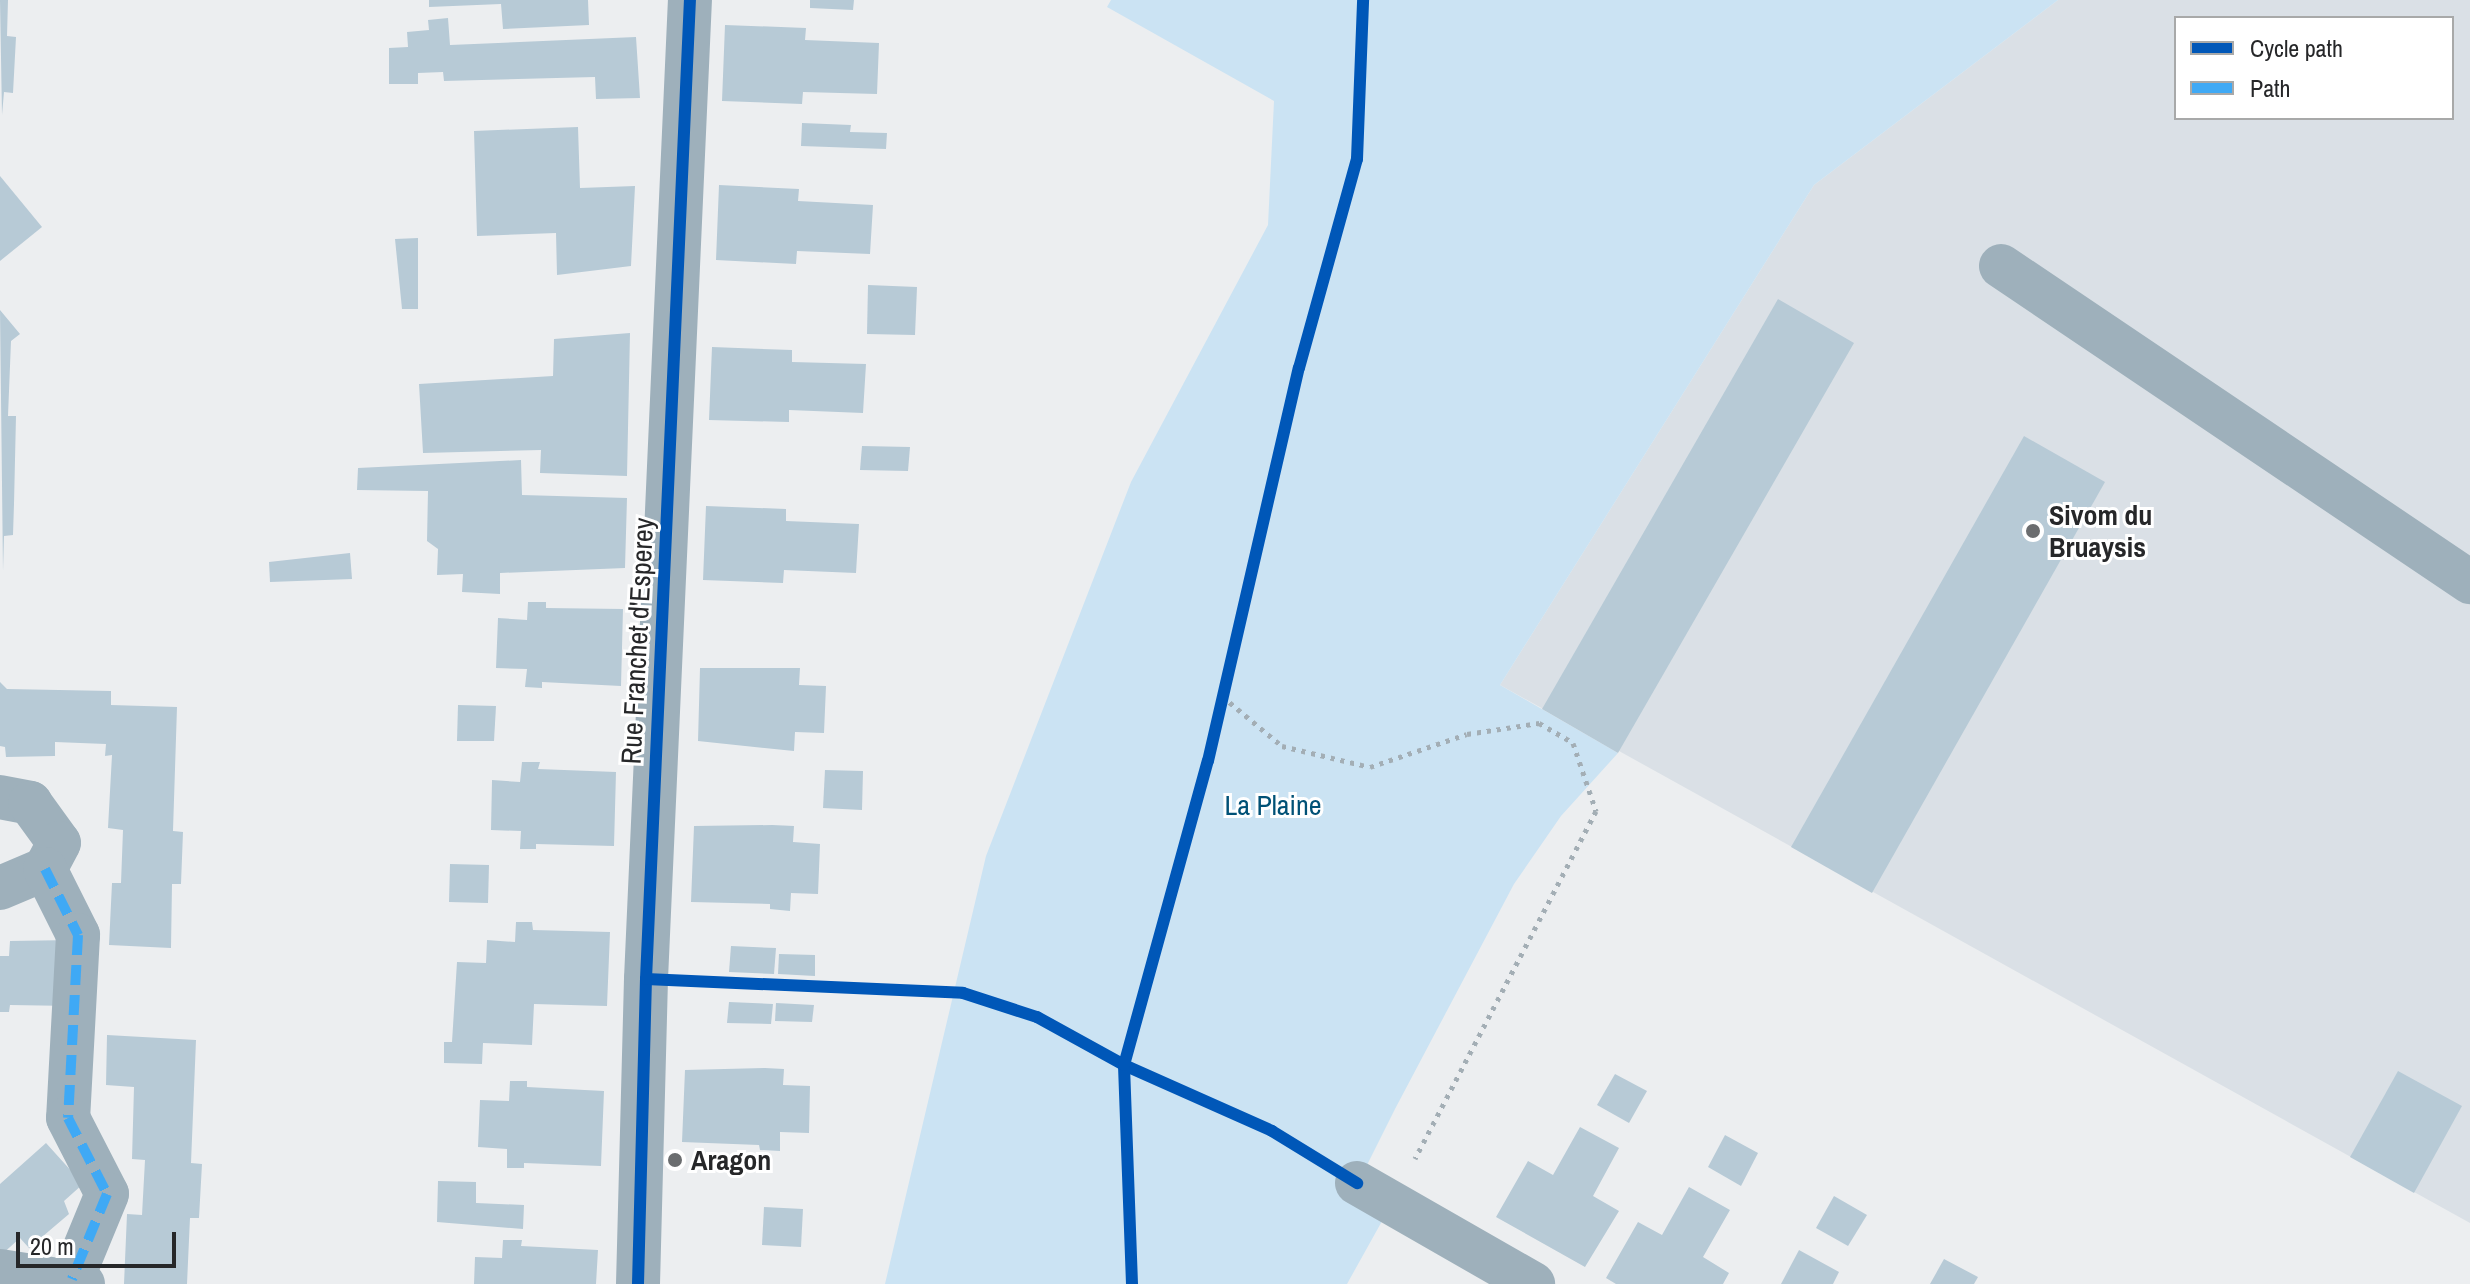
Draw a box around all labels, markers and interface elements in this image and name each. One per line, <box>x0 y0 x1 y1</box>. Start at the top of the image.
legend <box>2174 16 2454 120</box>
text: Cycle path <box>2250 32 2343 64</box>
text: Path <box>2250 72 2291 104</box>
place label: Sivom du Bruaysis <box>2049 498 2152 564</box>
street label: Rue Franchet d'Esperey <box>614 517 660 765</box>
marker: Sivom du Bruaysis <box>2024 522 2042 540</box>
park label: La Plaine <box>1224 788 1322 822</box>
place label: Aragon <box>691 1143 771 1177</box>
marker: Aragon <box>666 1151 684 1169</box>
scale bar <box>20 1216 180 1266</box>
text: 20 m <box>30 1230 74 1262</box>

